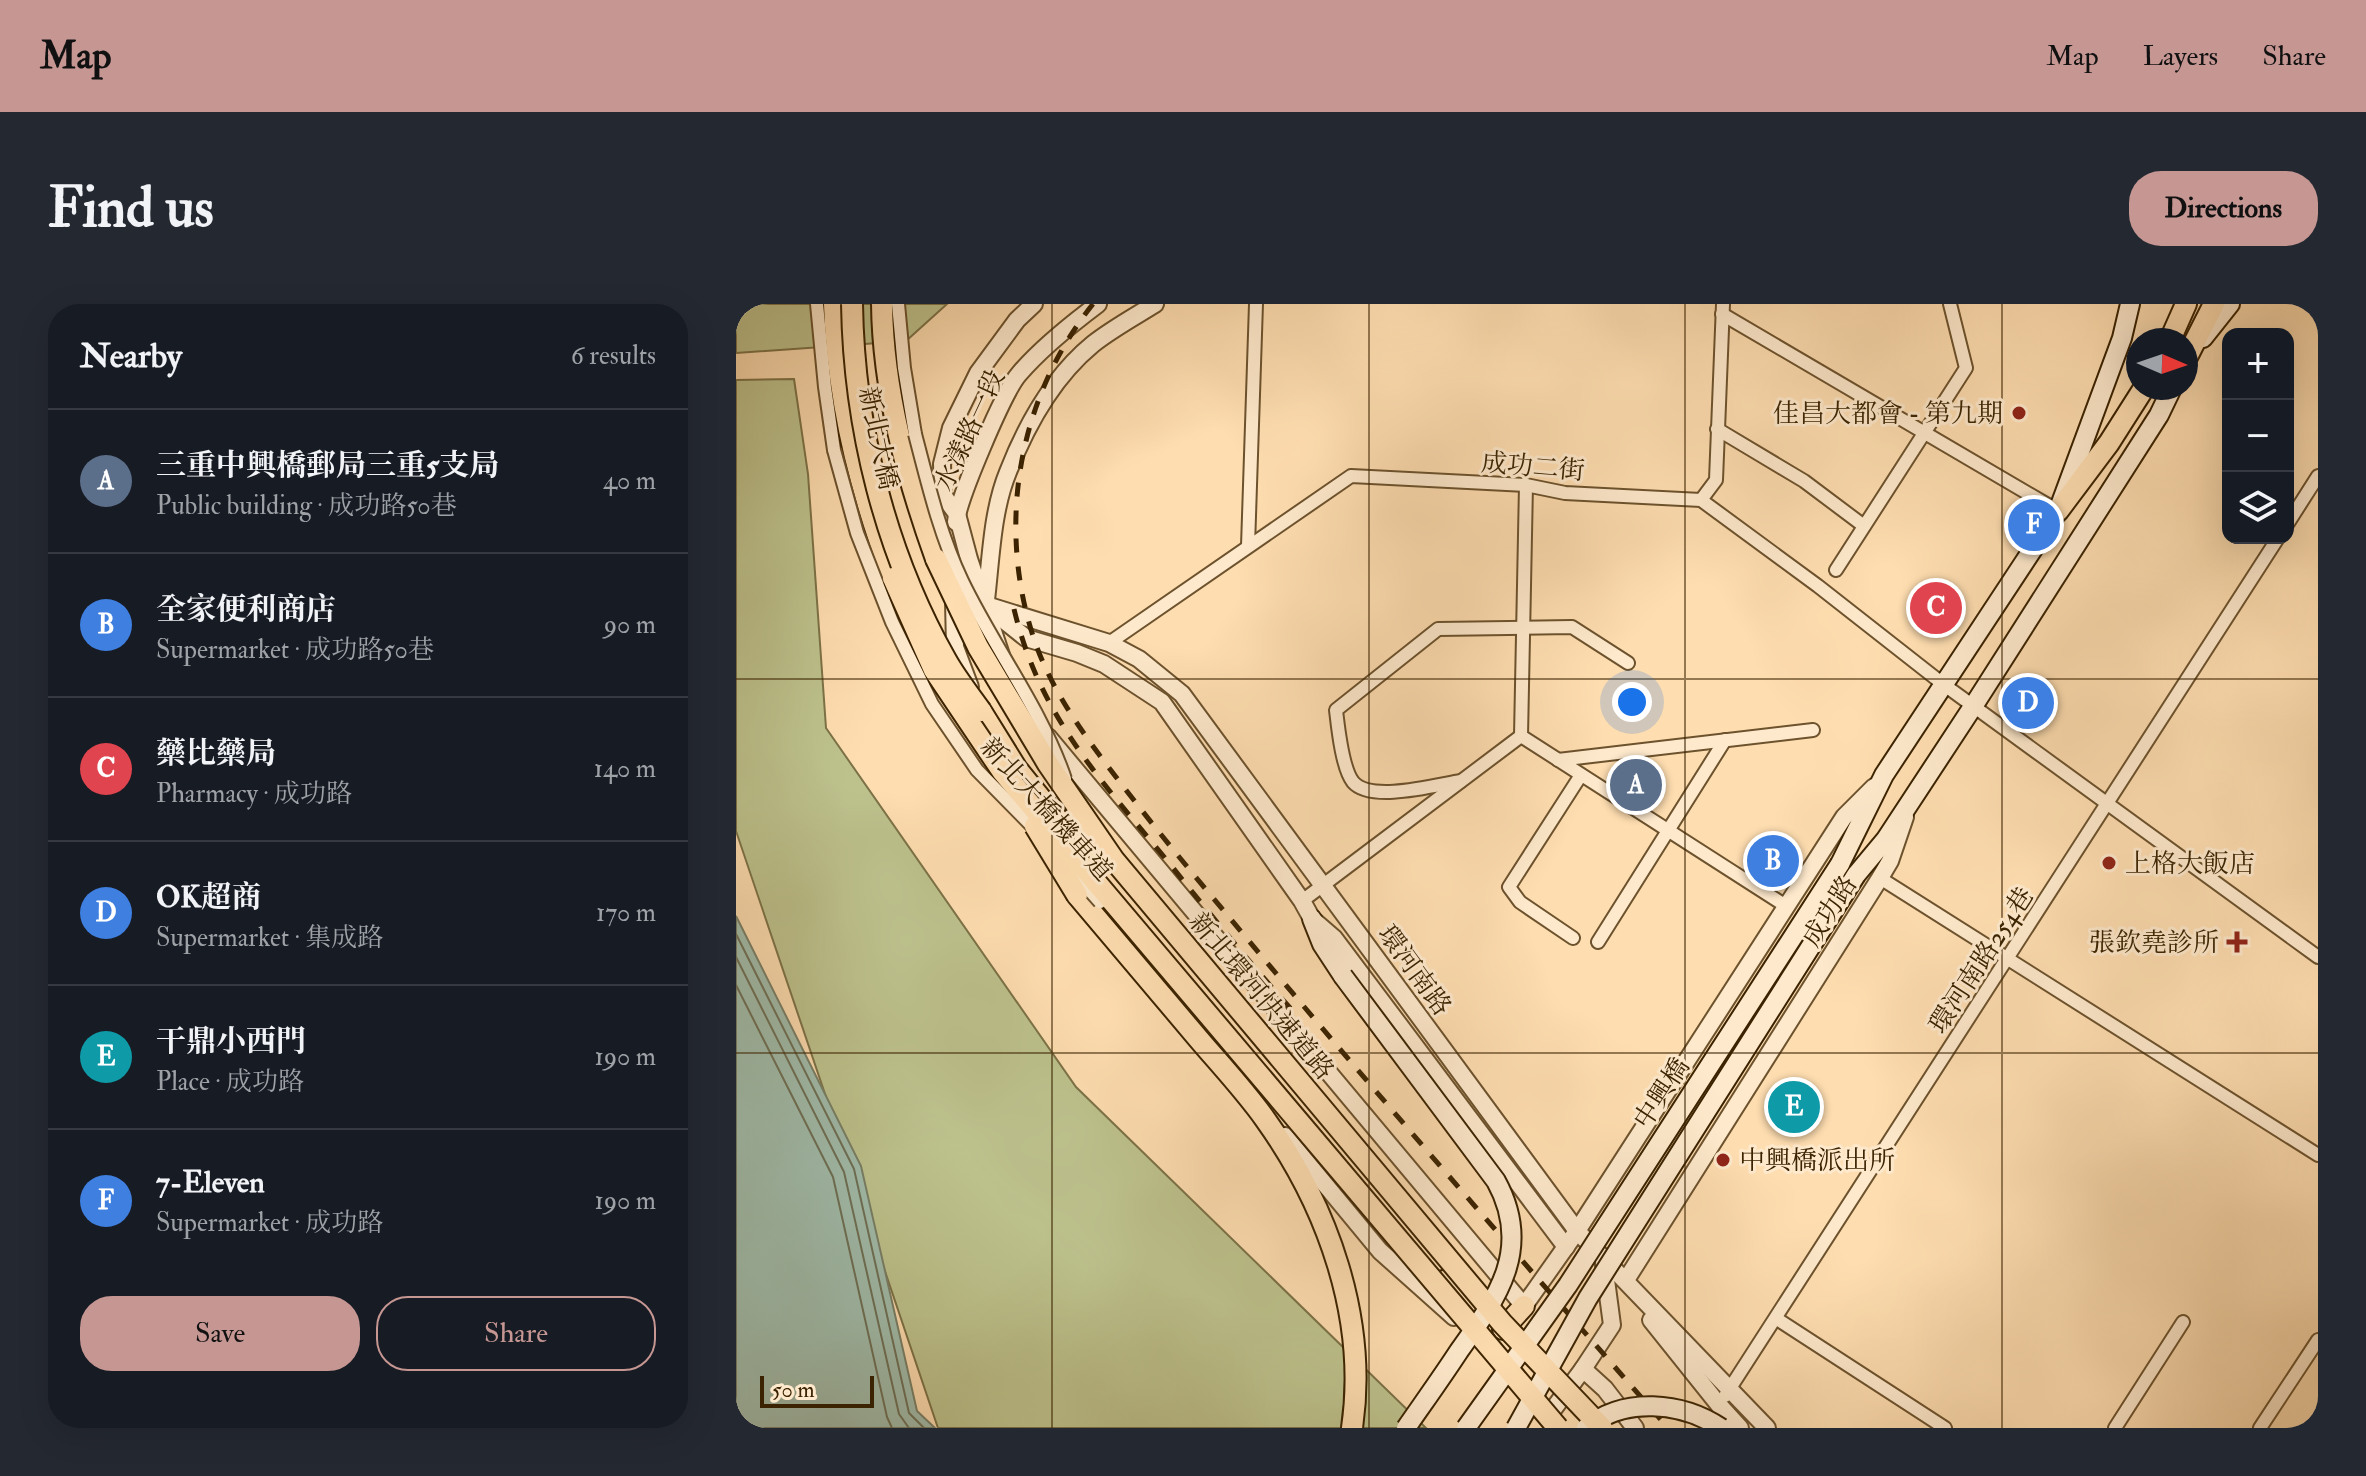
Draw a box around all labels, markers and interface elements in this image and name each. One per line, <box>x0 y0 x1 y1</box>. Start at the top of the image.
text: Map <box>40 32 111 80</box>
text: Map <box>2046 39 2099 74</box>
text: Layers <box>2143 39 2218 74</box>
text: Share <box>2262 39 2326 74</box>
button: Directions <box>2129 171 2318 246</box>
text: Find us <box>48 173 214 244</box>
north arrow <box>2126 328 2198 400</box>
map controls <box>2222 328 2294 544</box>
button: + <box>2222 328 2294 400</box>
text: Nearby <box>80 335 182 378</box>
text: 6 results <box>571 340 656 372</box>
street label: 水漾路一段 <box>928 365 1012 496</box>
street label: 新北大橋 <box>852 384 904 492</box>
place label: 佳昌大都會 - 第九期 <box>1773 398 2003 430</box>
button: − <box>2222 400 2294 472</box>
marker: 佳昌大都會 - 第九期 <box>2010 404 2028 422</box>
text: 三重中興橋郵局三重5支局 <box>156 447 499 484</box>
street label: 成功二街 <box>1480 447 1586 487</box>
text: A <box>98 465 114 497</box>
text: 40 m <box>603 465 656 497</box>
button: layers <box>2222 472 2294 544</box>
text: Public building · 成功路50巷 <box>156 490 457 522</box>
pin: F <box>2008 495 2060 555</box>
pin: C <box>1910 578 1962 638</box>
text: 全家便利商店 <box>156 591 336 628</box>
text: B <box>97 609 115 641</box>
text: 90 m <box>604 609 656 641</box>
text: Supermarket · 成功路50巷 <box>156 634 434 666</box>
pin: D <box>2002 673 2054 733</box>
your location <box>1612 682 1652 722</box>
street label: 新北大橋機車道 <box>973 731 1119 888</box>
text: 藥比藥局 <box>156 735 276 772</box>
text: C <box>96 753 116 785</box>
text: 140 m <box>594 753 656 785</box>
pin: A <box>1610 755 1662 815</box>
text: Pharmacy · 成功路 <box>156 778 352 810</box>
pin: B <box>1747 831 1799 891</box>
place label: 上格大飯店 <box>2125 848 2255 880</box>
marker: 上格大飯店 <box>2100 854 2118 872</box>
street label: 成功路 <box>1796 870 1864 953</box>
text: OK超商 <box>156 879 261 916</box>
street label: 環河南路254巷 <box>1923 881 2041 1040</box>
text: D <box>95 897 117 929</box>
text: 170 m <box>596 897 656 929</box>
street label: 新北環河快速道路 <box>1182 907 1340 1087</box>
street label: 環河南路 <box>1371 919 1458 1022</box>
text: Supermarket · 集成路 <box>156 922 383 954</box>
place label: 張欽堯診所 <box>2089 927 2219 959</box>
marker: 張欽堯診所 <box>2226 931 2248 953</box>
text: 干鼎小西門 <box>156 1023 306 1060</box>
text: E <box>97 1041 115 1073</box>
text: 190 m <box>595 1041 656 1073</box>
street label: 中興橋 <box>1627 1052 1697 1135</box>
text: Place · 成功路 <box>156 1066 304 1098</box>
pin: E <box>1768 1077 1820 1137</box>
place label: 中興橋派出所 <box>1739 1145 1895 1177</box>
marker: 中興橋派出所 <box>1714 1151 1732 1169</box>
text: 7-Eleven <box>156 1164 265 1201</box>
text: F <box>98 1185 114 1217</box>
text: 190 m <box>595 1185 656 1217</box>
text: Supermarket · 成功路 <box>156 1207 383 1239</box>
button: Save <box>80 1296 360 1371</box>
button: Share <box>376 1296 656 1371</box>
scale bar <box>760 1372 874 1408</box>
text: 50 m <box>772 1376 814 1404</box>

